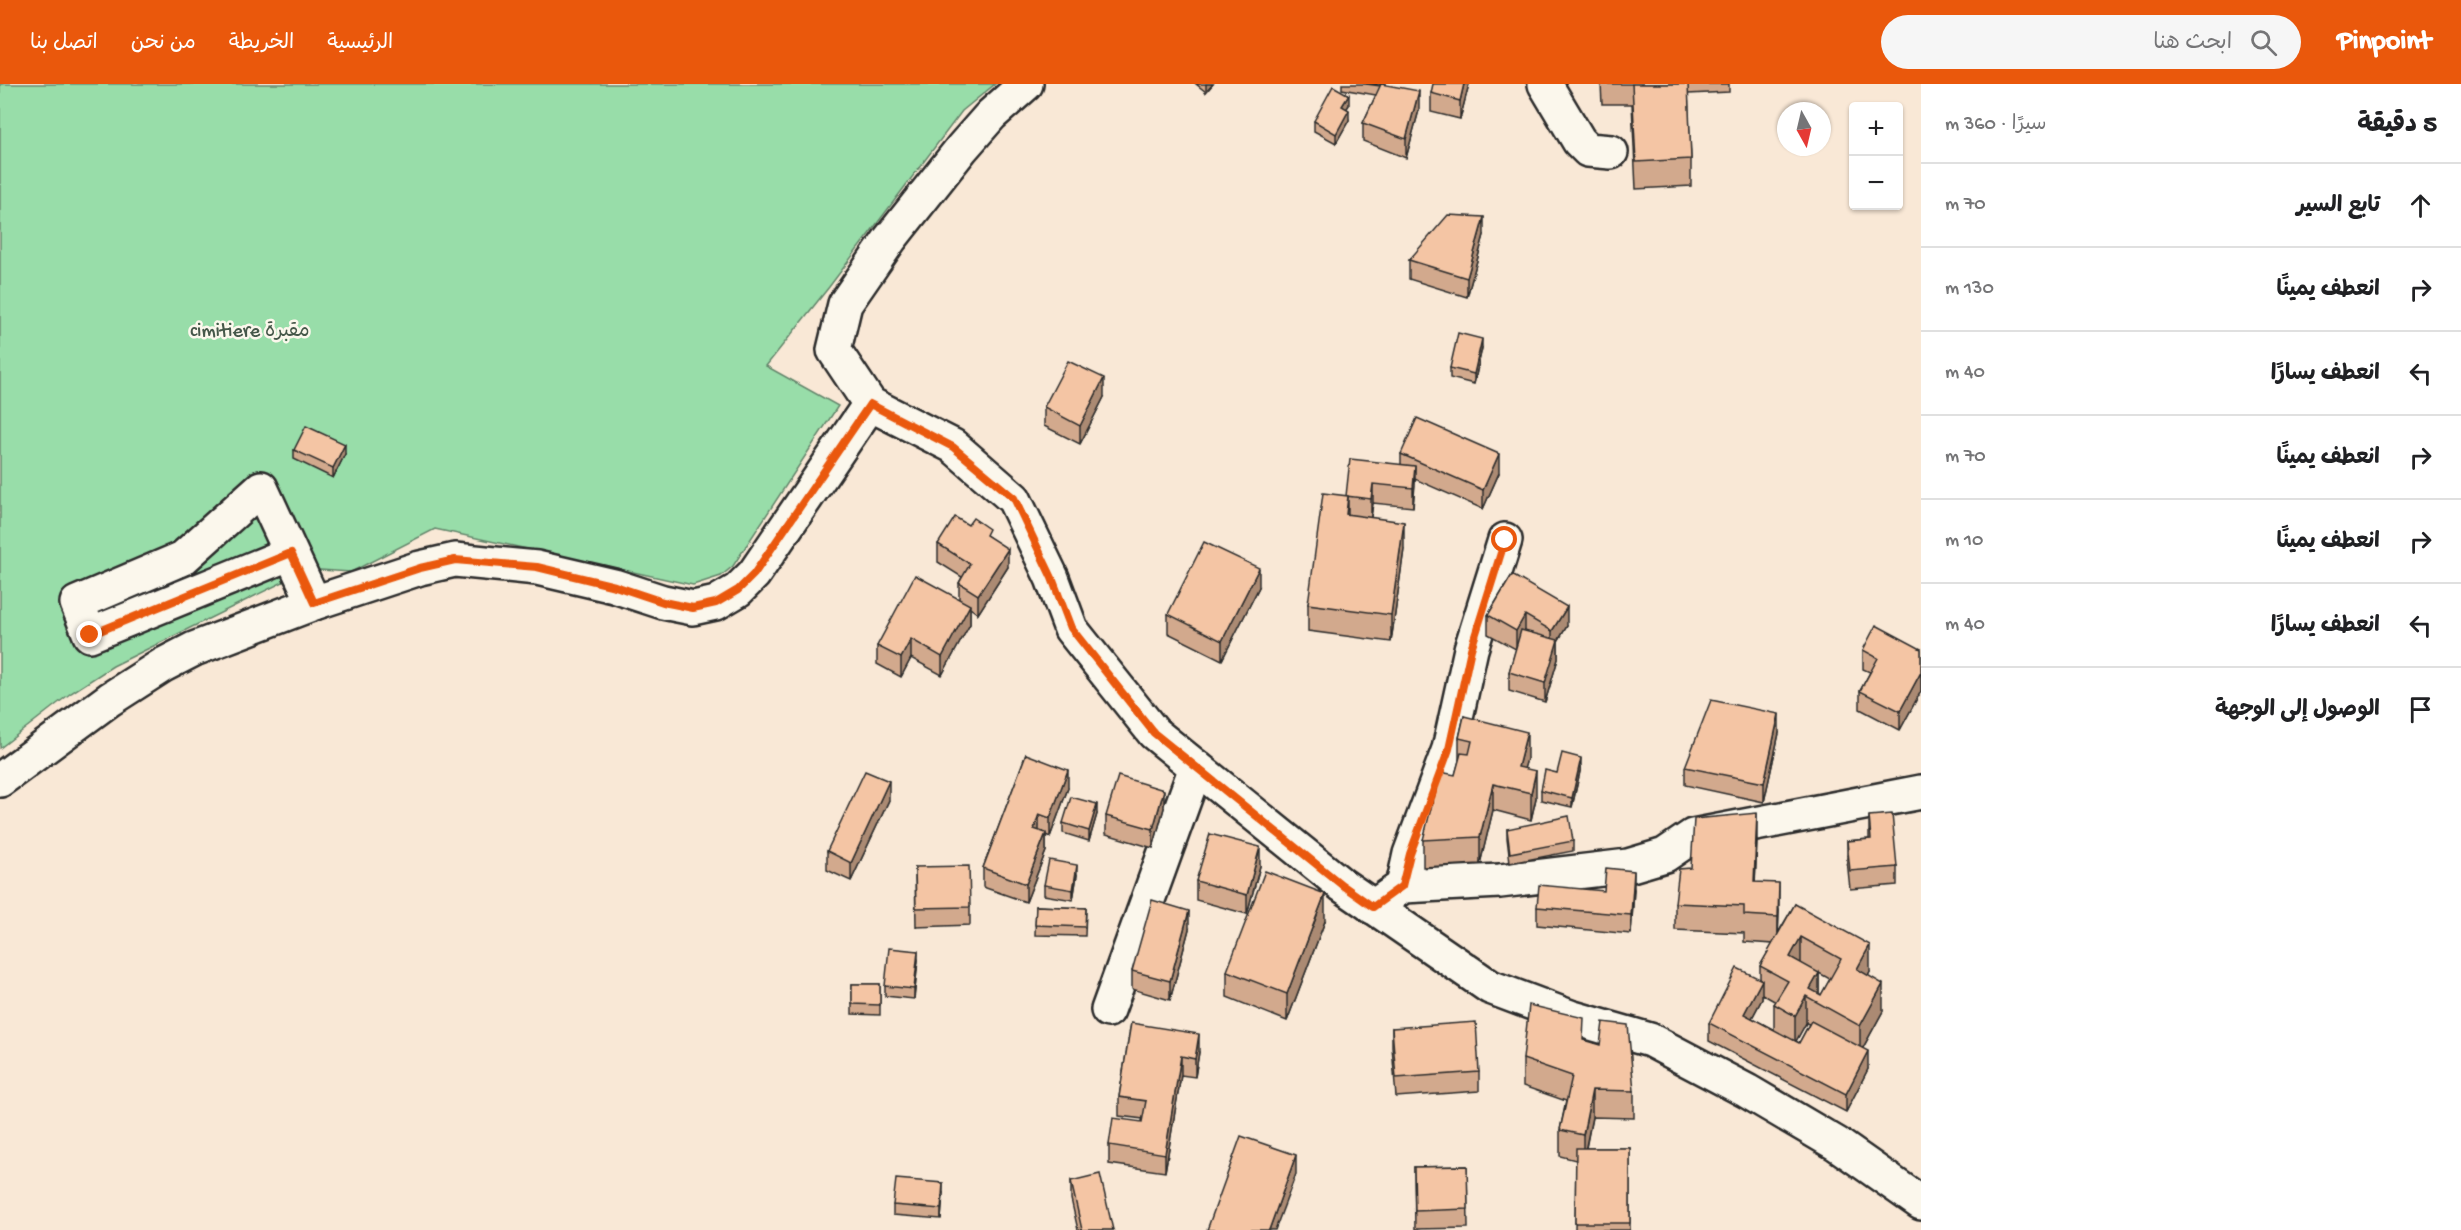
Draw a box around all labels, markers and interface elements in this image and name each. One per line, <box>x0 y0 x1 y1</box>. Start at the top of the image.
search box <box>1881 15 2301 69</box>
icon: search <box>2247 26 2280 59</box>
text: Pinpoint <box>2337 26 2431 59</box>
text: ابحث هنا <box>2153 31 2232 57</box>
text: اتصل بنا <box>30 32 98 57</box>
text: من نحن <box>131 32 196 57</box>
text: الخريطة <box>229 32 294 57</box>
text: الرئيسية <box>327 32 393 57</box>
north arrow <box>1777 102 1831 156</box>
map controls <box>1849 102 1903 210</box>
button: + <box>1849 102 1903 156</box>
text: 5 دقيقة <box>2357 111 2437 142</box>
text: سيرًا · 360 m <box>1945 114 2046 137</box>
button: − <box>1849 156 1903 210</box>
icon: ahead <box>2404 189 2437 222</box>
text: 70 m <box>1945 194 1986 217</box>
text: تابع السير <box>2296 194 2380 220</box>
icon: right <box>2404 273 2437 306</box>
text: 130 m <box>1945 278 1994 301</box>
text: انعطف يمينًا <box>2277 278 2380 304</box>
park label: cimitiere مقبرة <box>190 321 310 344</box>
icon: left <box>2404 357 2437 390</box>
text: 40 m <box>1945 362 1985 385</box>
text: انعطف يسارًا <box>2271 362 2380 388</box>
icon: right <box>2404 441 2437 474</box>
text: 70 m <box>1945 446 1986 469</box>
text: انعطف يمينًا <box>2277 446 2380 472</box>
icon: right <box>2404 525 2437 558</box>
route start <box>1491 526 1517 552</box>
text: 10 m <box>1945 530 1983 553</box>
text: انعطف يمينًا <box>2277 530 2380 556</box>
icon: left <box>2404 609 2437 642</box>
text: 40 m <box>1945 614 1985 637</box>
text: انعطف يسارًا <box>2271 614 2380 640</box>
route end <box>76 621 102 647</box>
icon: arrive <box>2404 693 2437 726</box>
text: الوصول إلى الوجهة <box>2215 698 2380 724</box>

